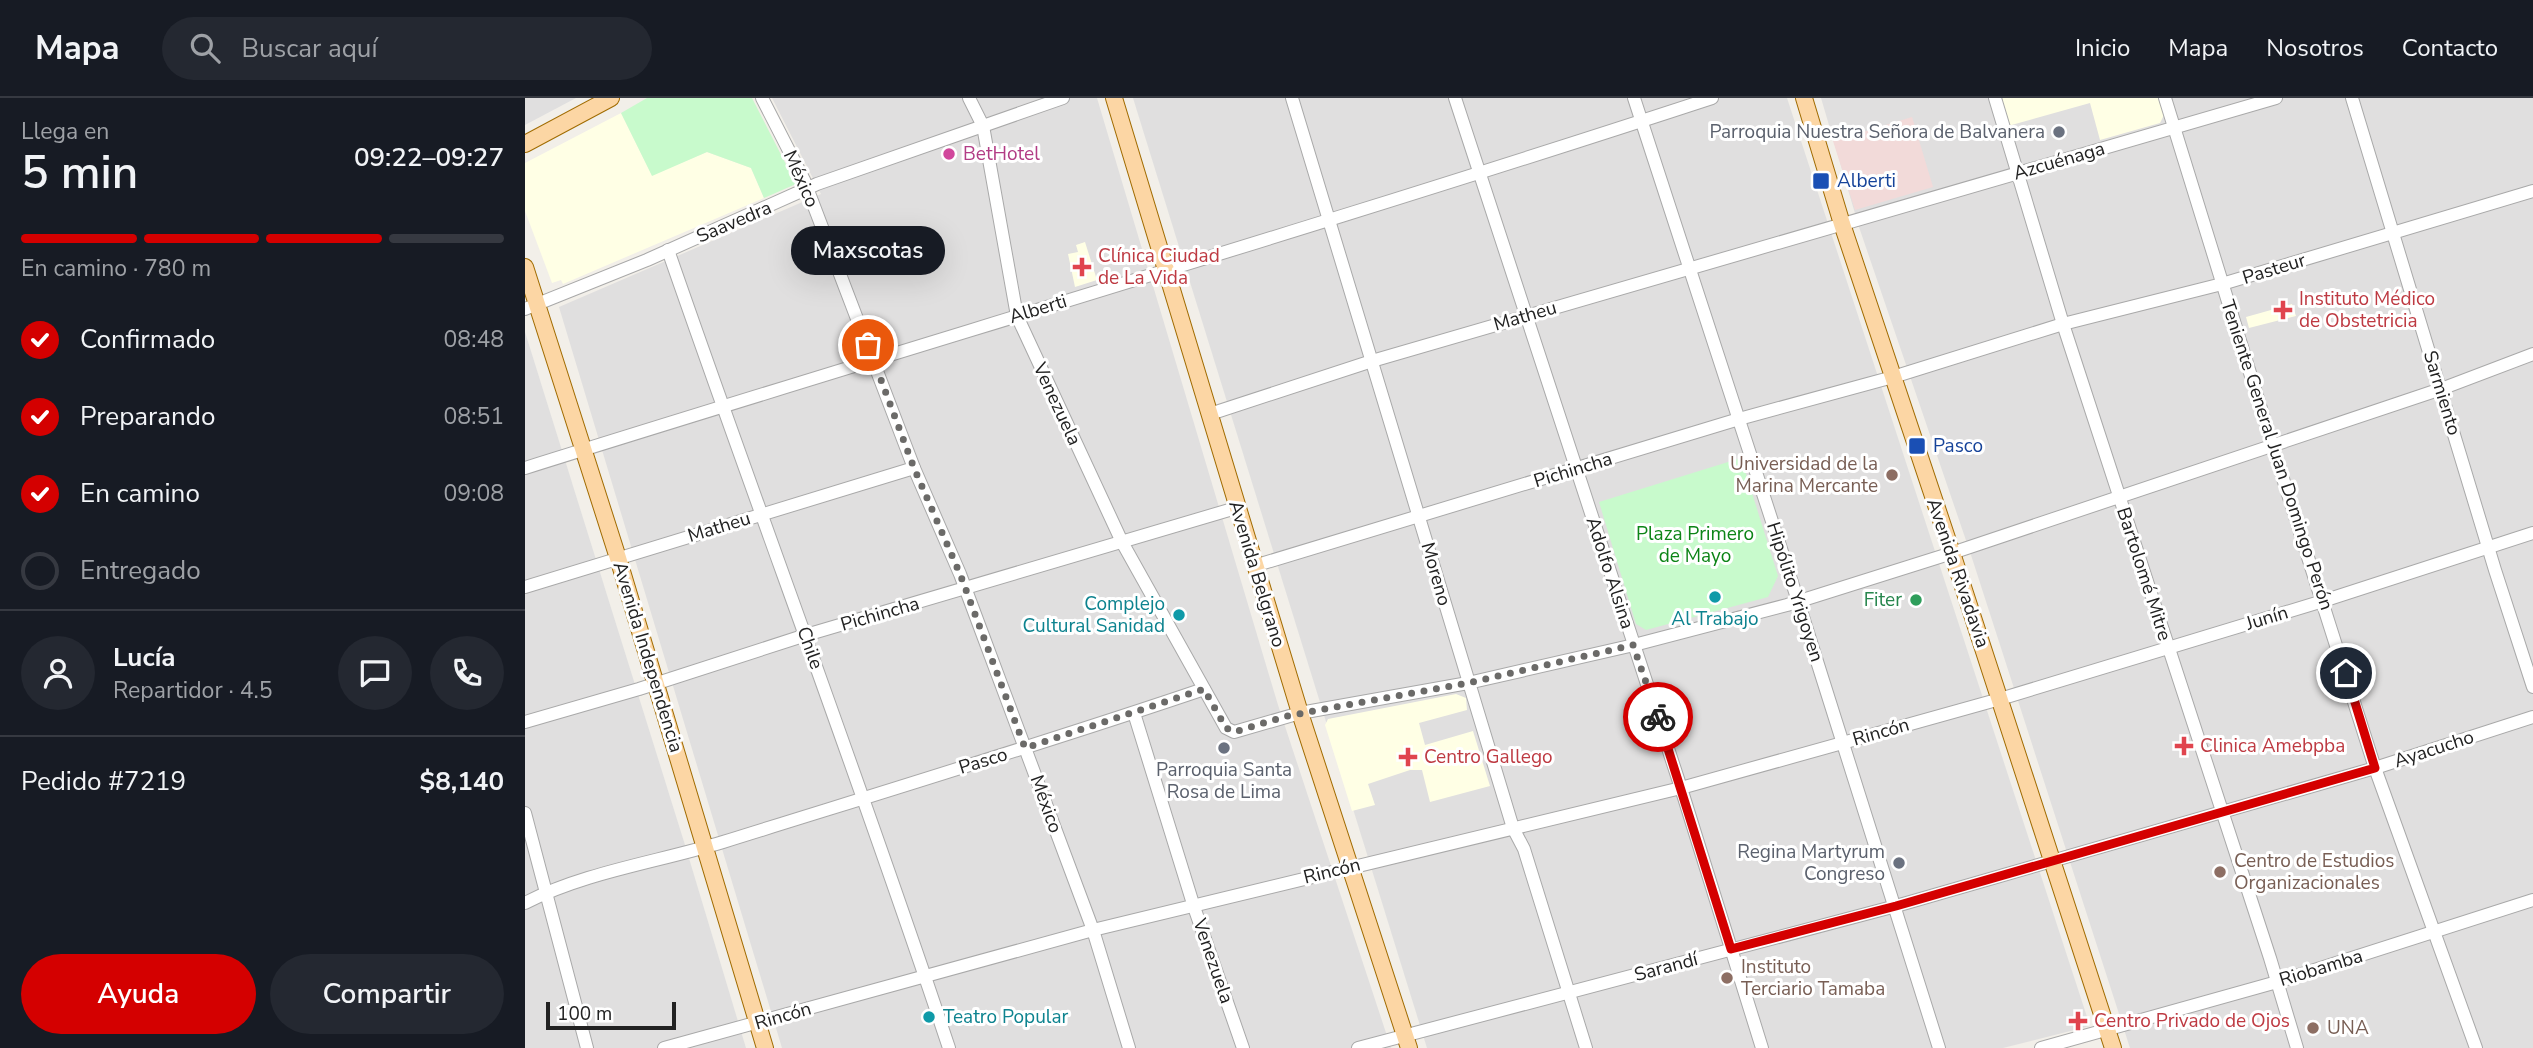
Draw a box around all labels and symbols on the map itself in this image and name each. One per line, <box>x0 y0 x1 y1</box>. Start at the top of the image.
place label: Parroquia Nuestra Señora de Balvanera <box>1709 119 2045 145</box>
marker: Parroquia Nuestra Señora de Balvanera <box>2051 124 2067 140</box>
street label: Azcuénaga <box>2010 136 2108 186</box>
place label: BetHotel <box>963 141 1040 167</box>
street label: México <box>777 146 825 212</box>
marker: BetHotel <box>941 146 957 162</box>
place label: Alberti <box>1837 168 1896 194</box>
marker: Alberti <box>1811 171 1831 191</box>
street label: Saavedra <box>692 195 776 249</box>
callout: Maxscotas <box>791 226 945 275</box>
place label: Clínica Ciudad de La Vida <box>1098 243 1220 291</box>
street label: Pasteur <box>2239 247 2309 291</box>
marker: Clínica Ciudad de La Vida <box>1072 257 1092 277</box>
place label: Instituto Médico de Obstetricia <box>2299 286 2435 334</box>
street label: Alberti <box>1006 288 1070 330</box>
street label: Matheu <box>1490 295 1560 337</box>
street label: Teniente General Juan Domingo Perón <box>2214 297 2340 613</box>
marker: Instituto Médico de Obstetricia <box>2273 300 2293 320</box>
pin <box>838 315 898 375</box>
street label: Sarmiento <box>2417 347 2467 439</box>
street label: Venezuela <box>1026 358 1087 449</box>
place label: Pasco <box>1933 433 1983 459</box>
marker: Pasco <box>1907 436 1927 456</box>
street label: Pichincha <box>1531 446 1615 494</box>
place label: Universidad de la Marina Mercante <box>1730 451 1878 499</box>
marker: Universidad de la Marina Mercante <box>1884 467 1900 483</box>
street label: Avenida Rivadavia <box>1920 495 1996 651</box>
street label: Avenida Belgrano <box>1222 497 1292 651</box>
street label: Bartolomé Mitre <box>2110 504 2178 644</box>
street label: Matheu <box>684 505 754 549</box>
street label: Adolfo Alsina <box>1580 514 1640 632</box>
street label: Hipólito Yrigoyen <box>1760 519 1830 665</box>
park label: Plaza Primero de Mayo <box>1636 521 1754 569</box>
street label: Moreno <box>1415 539 1457 609</box>
street label: Avenida Independencia <box>607 558 689 756</box>
place label: Fiter <box>1864 587 1902 613</box>
marker: Al Trabajo <box>1707 589 1723 605</box>
street label: Pichincha <box>838 590 922 638</box>
place label: Complejo Cultural Sanidad <box>1023 591 1165 639</box>
marker: Fiter <box>1908 592 1924 608</box>
street label: Junín <box>2242 599 2291 637</box>
place label: Al Trabajo <box>1671 606 1759 632</box>
marker: Complejo Cultural Sanidad <box>1171 607 1187 623</box>
street label: Chile <box>790 623 830 673</box>
pin <box>2316 643 2376 703</box>
courier <box>1623 682 1693 752</box>
street label: Rincón <box>1850 712 1912 752</box>
street label: Ayacucho <box>2391 724 2477 774</box>
place label: Clinica Amebpba <box>2200 733 2345 759</box>
marker: Clinica Amebpba <box>2174 736 2194 756</box>
marker: Parroquia Santa Rosa de Lima <box>1216 740 1232 756</box>
street label: Pasco <box>955 741 1011 781</box>
place label: Centro Gallego <box>1424 744 1553 770</box>
marker: Centro Gallego <box>1398 747 1418 767</box>
place label: Parroquia Santa Rosa de Lima <box>1156 757 1292 805</box>
street label: México <box>1024 771 1068 837</box>
place label: Regina Martyrum Congreso <box>1737 839 1885 887</box>
place label: Centro de Estudios Organizacionales <box>2234 848 2394 896</box>
street label: Rincón <box>1301 851 1363 891</box>
marker: Regina Martyrum Congreso <box>1891 855 1907 871</box>
marker: Centro de Estudios Organizacionales <box>2212 864 2228 880</box>
street label: Venezuela <box>1186 914 1240 1007</box>
street label: Riobamba <box>2276 943 2366 993</box>
street label: Sarandí <box>1631 946 1702 988</box>
place label: Instituto Terciario Tamaba <box>1741 954 1885 1002</box>
marker: Instituto Terciario Tamaba <box>1719 970 1735 986</box>
street label: Rincón <box>752 996 814 1036</box>
scale bar <box>546 999 675 1031</box>
place label: Teatro Popular <box>943 1004 1069 1030</box>
place label: Centro Privado de Ojos <box>2094 1008 2290 1034</box>
marker: Teatro Popular <box>921 1009 937 1025</box>
marker: Centro Privado de Ojos <box>2068 1011 2088 1031</box>
place label: UNA <box>2327 1015 2369 1041</box>
marker: UNA <box>2305 1020 2321 1036</box>

